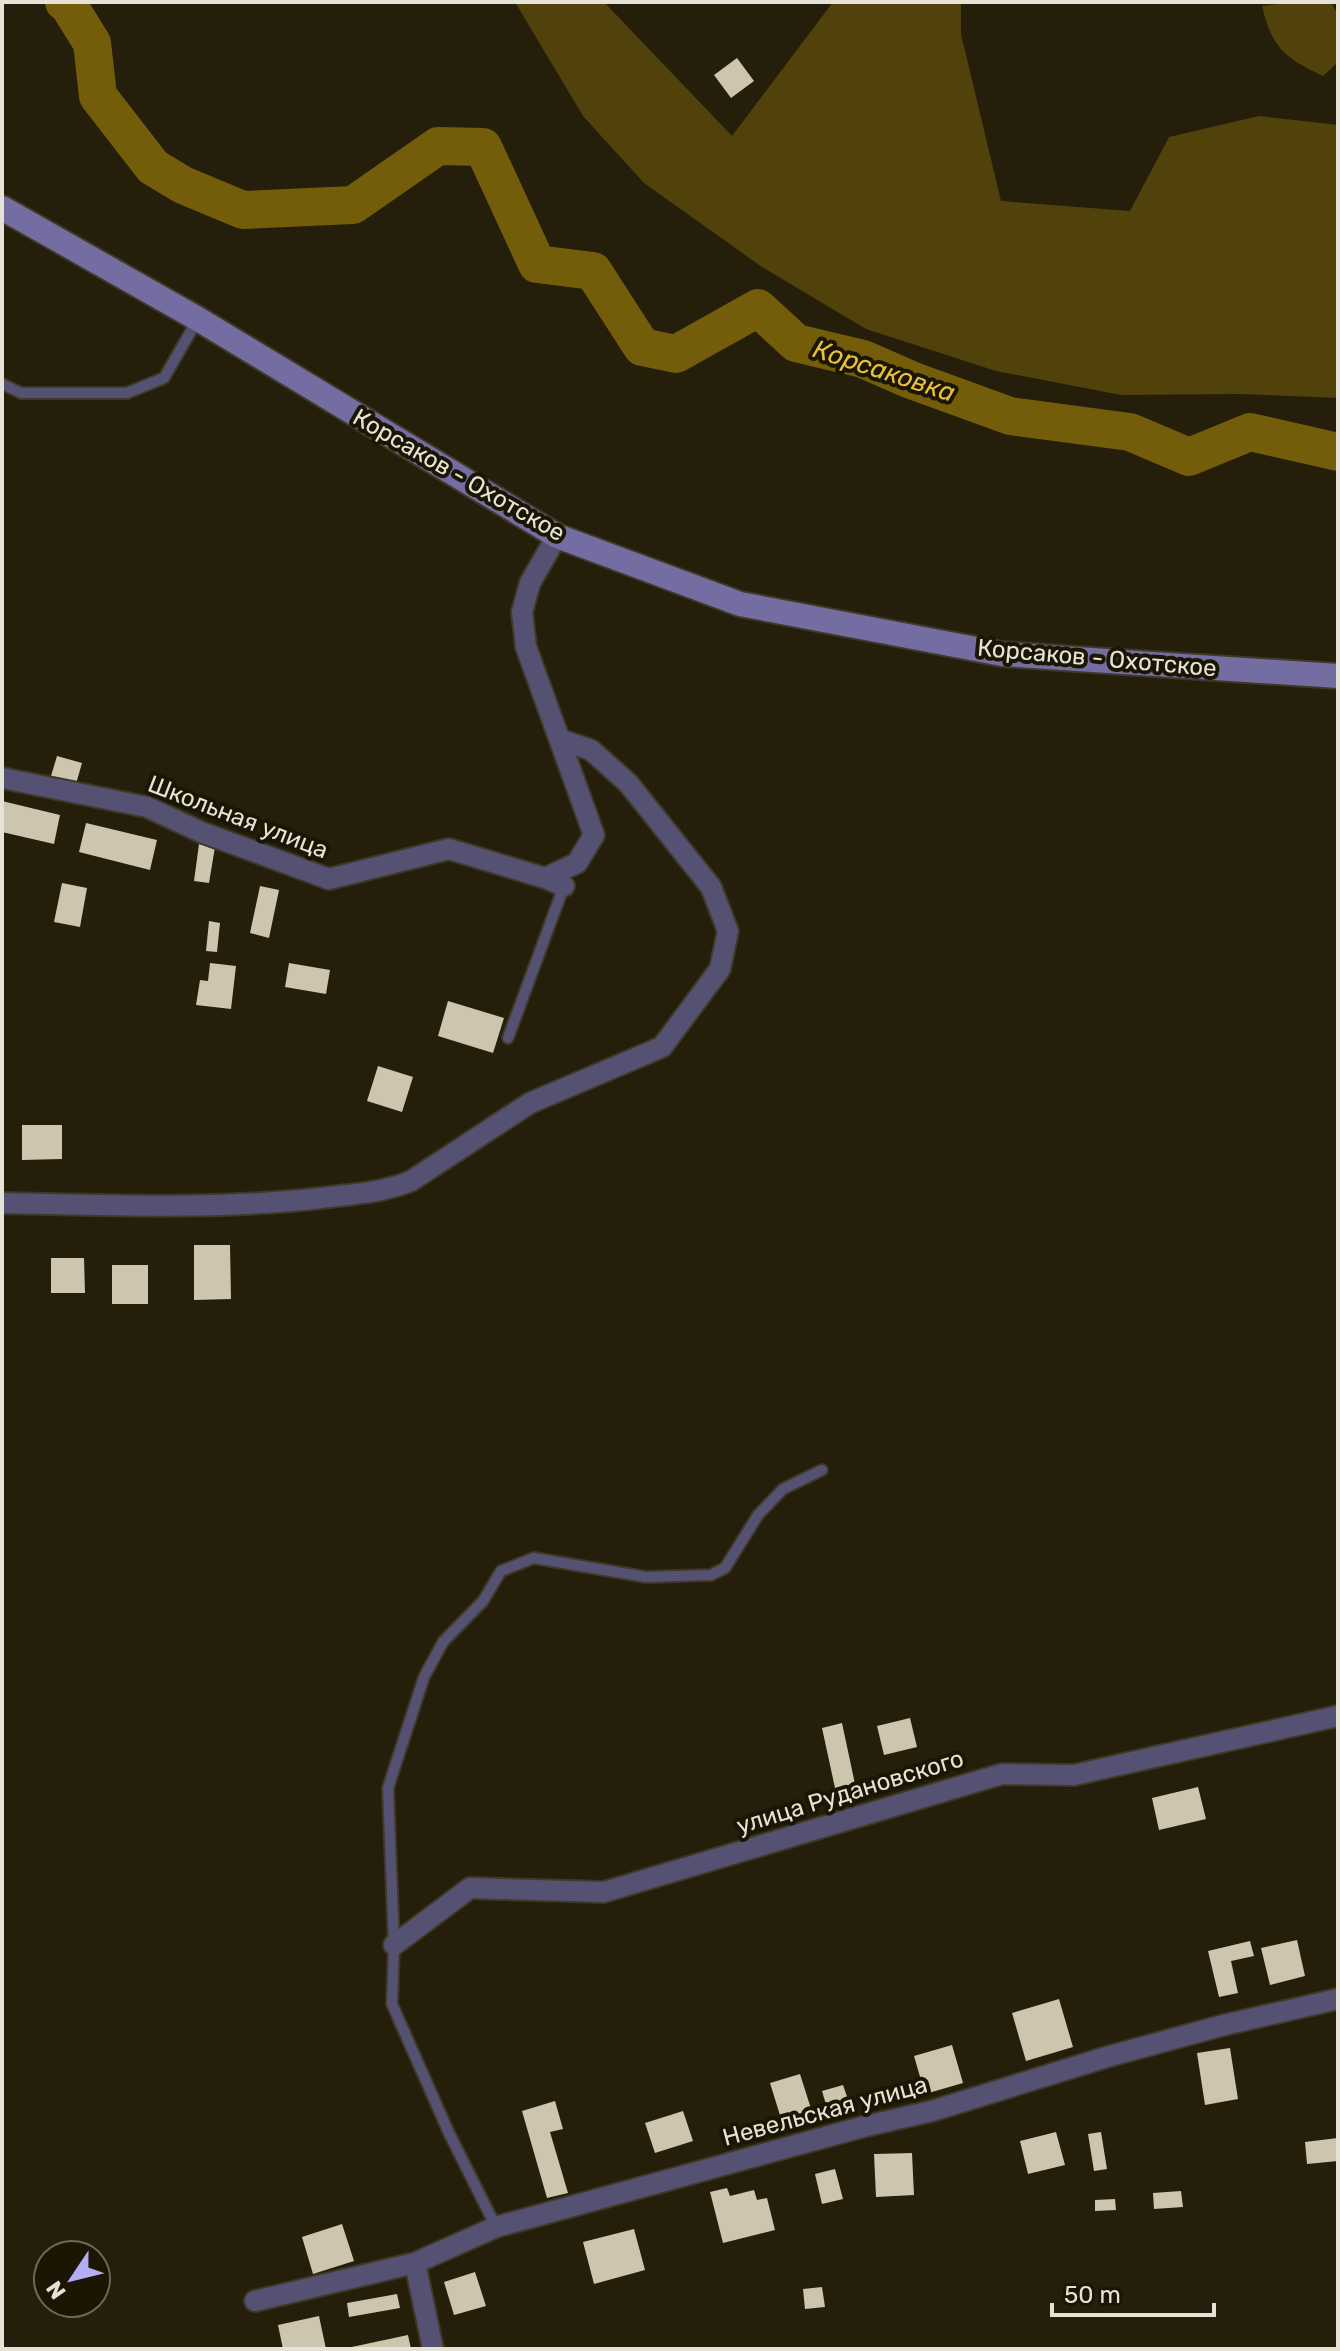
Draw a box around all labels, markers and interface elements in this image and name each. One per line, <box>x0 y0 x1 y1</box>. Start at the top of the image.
water label: Корсаковка <box>809 333 959 409</box>
street label: Корсаков - Охотское <box>348 403 570 547</box>
street label: Корсаков - Охотское <box>976 634 1218 682</box>
street label: Школьная улица <box>144 770 332 864</box>
street label: улица Рудановского <box>733 1744 967 1840</box>
street label: Невельская улица <box>720 2070 930 2152</box>
north arrow <box>32 2239 112 2319</box>
scale bar <box>1052 2267 1214 2317</box>
text: N <box>40 2276 72 2304</box>
text: 50 m <box>1064 2281 1121 2309</box>

